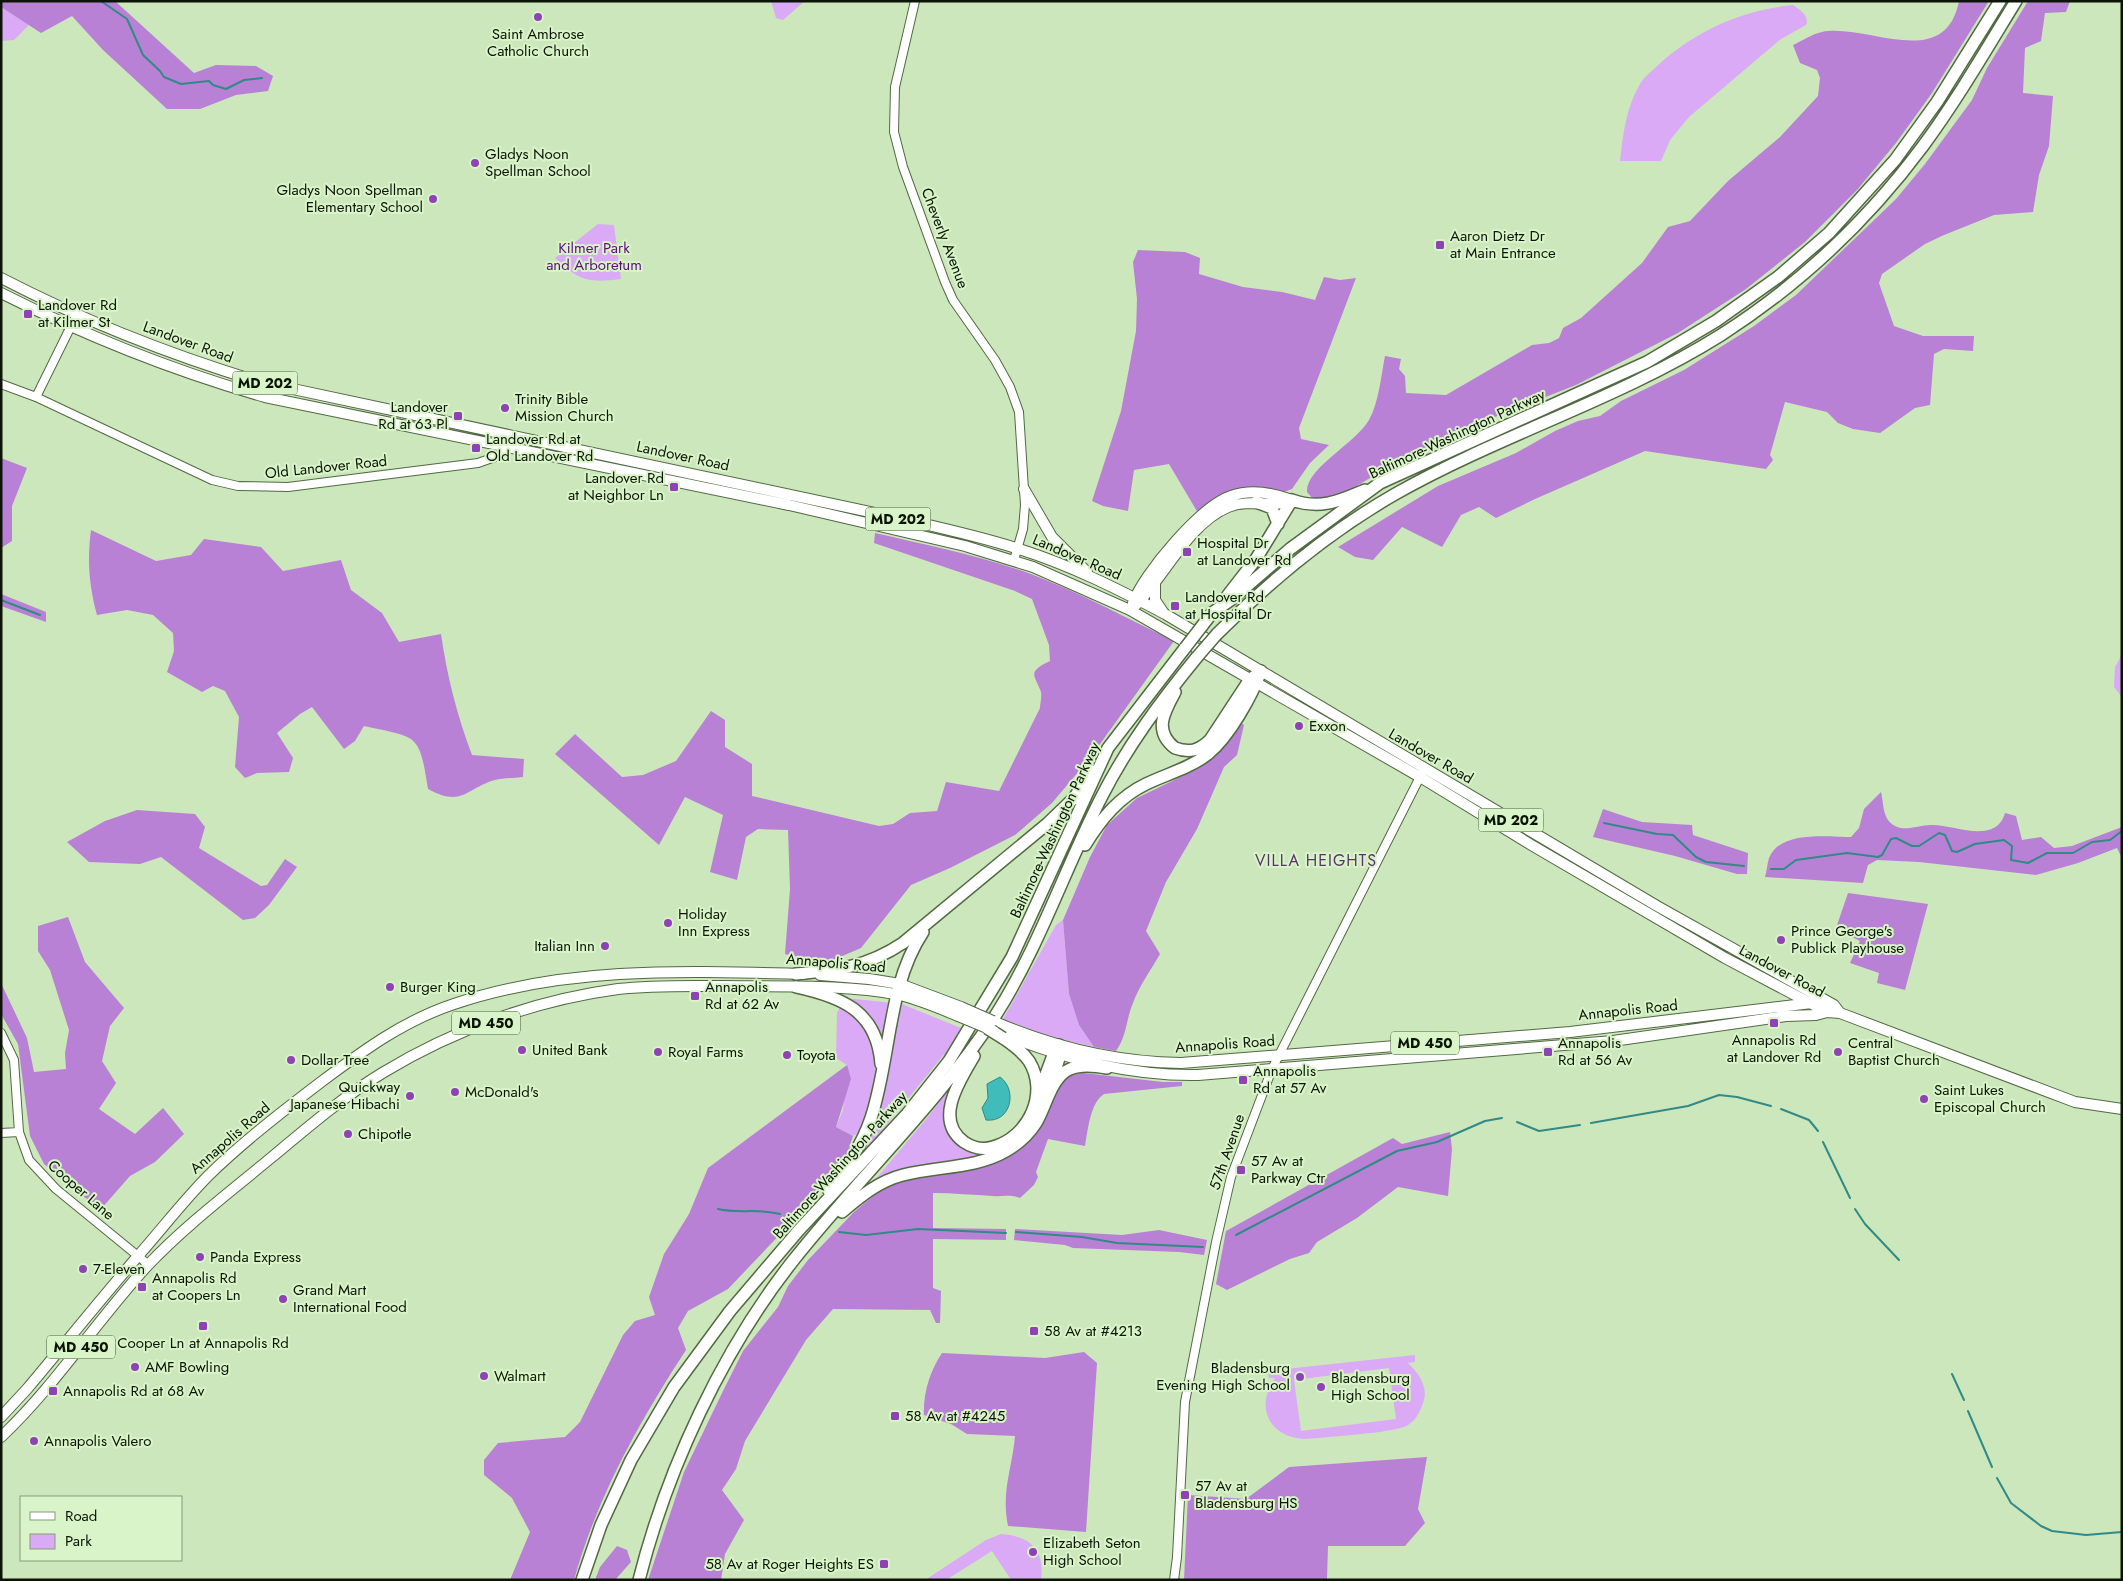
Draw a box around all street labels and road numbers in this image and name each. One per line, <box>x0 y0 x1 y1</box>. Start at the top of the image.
street label: Cheverly Avenue <box>916 184 974 292</box>
street label: Landover Road <box>140 316 236 368</box>
road number: MD 202 <box>232 372 298 394</box>
street label: Baltimore-Washington Parkway <box>1365 383 1549 485</box>
street label: Landover Road <box>635 435 731 477</box>
street label: Old Landover Road <box>264 450 388 484</box>
road number: MD 202 <box>866 508 930 530</box>
street label: Landover Road <box>1029 528 1125 586</box>
street label: Landover Road <box>1385 723 1477 789</box>
street label: Baltimore-Washington Parkway <box>1004 738 1106 922</box>
road number: MD 202 <box>1478 808 1544 832</box>
street label: Landover Road <box>1735 939 1829 1003</box>
street label: Annapolis Road <box>785 948 887 978</box>
street label: Annapolis Road <box>1577 994 1679 1026</box>
road number: MD 450 <box>452 1011 520 1034</box>
street label: Annapolis Road <box>1174 1030 1276 1058</box>
road number: MD 450 <box>1391 1032 1459 1054</box>
street label: Baltimore-Washington Parkway <box>768 1086 913 1244</box>
street label: Annapolis Road <box>185 1097 275 1179</box>
street label: 57th Avenue <box>1204 1111 1250 1193</box>
street label: Cooper Lane <box>43 1155 119 1225</box>
road number: MD 450 <box>47 1335 115 1358</box>

